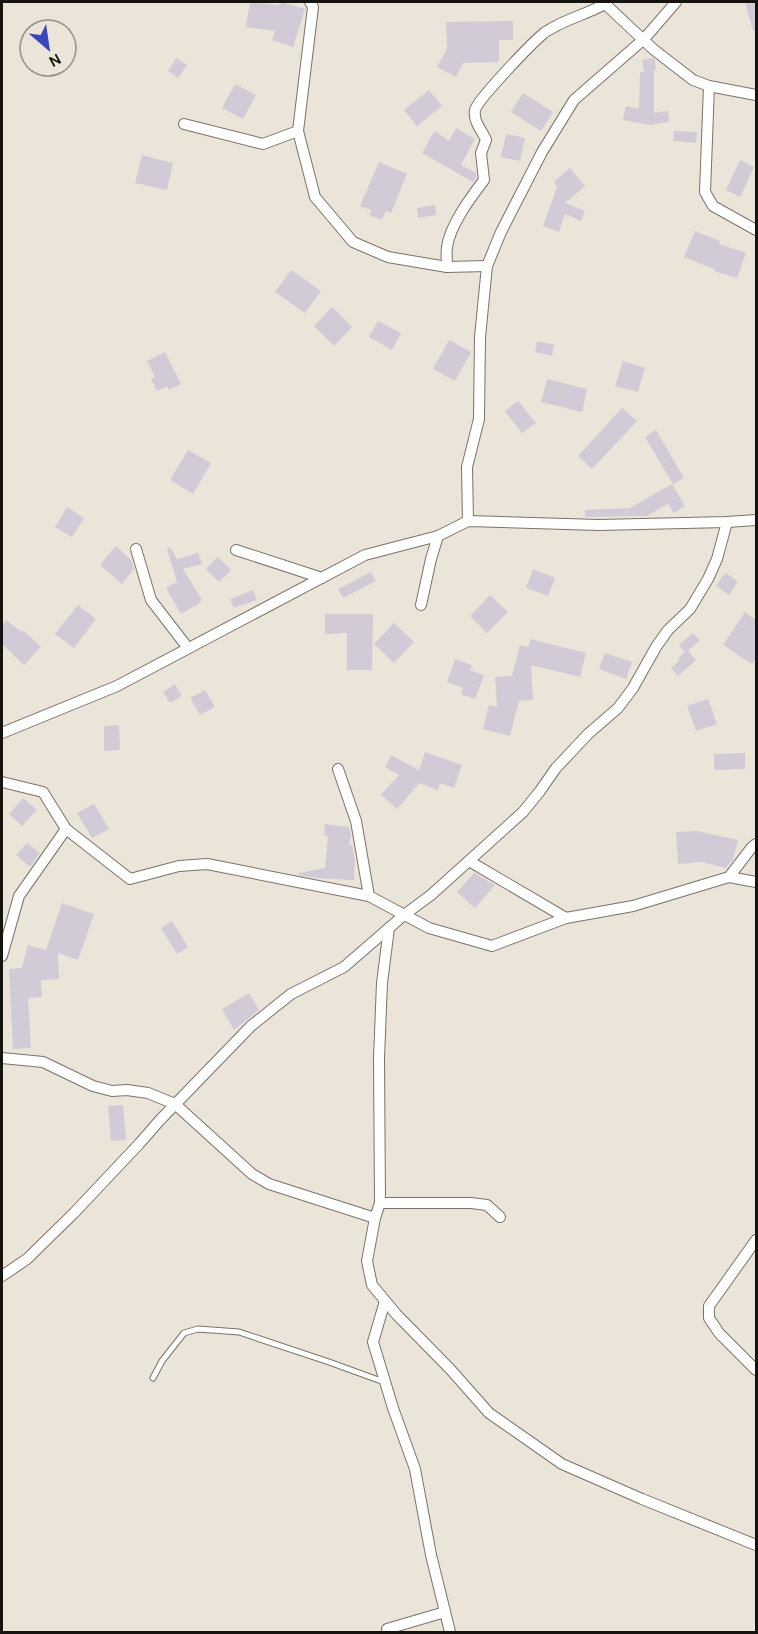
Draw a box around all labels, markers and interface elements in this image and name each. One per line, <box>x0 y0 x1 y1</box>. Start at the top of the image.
north arrow <box>18 18 78 78</box>
text: N <box>45 50 65 72</box>

